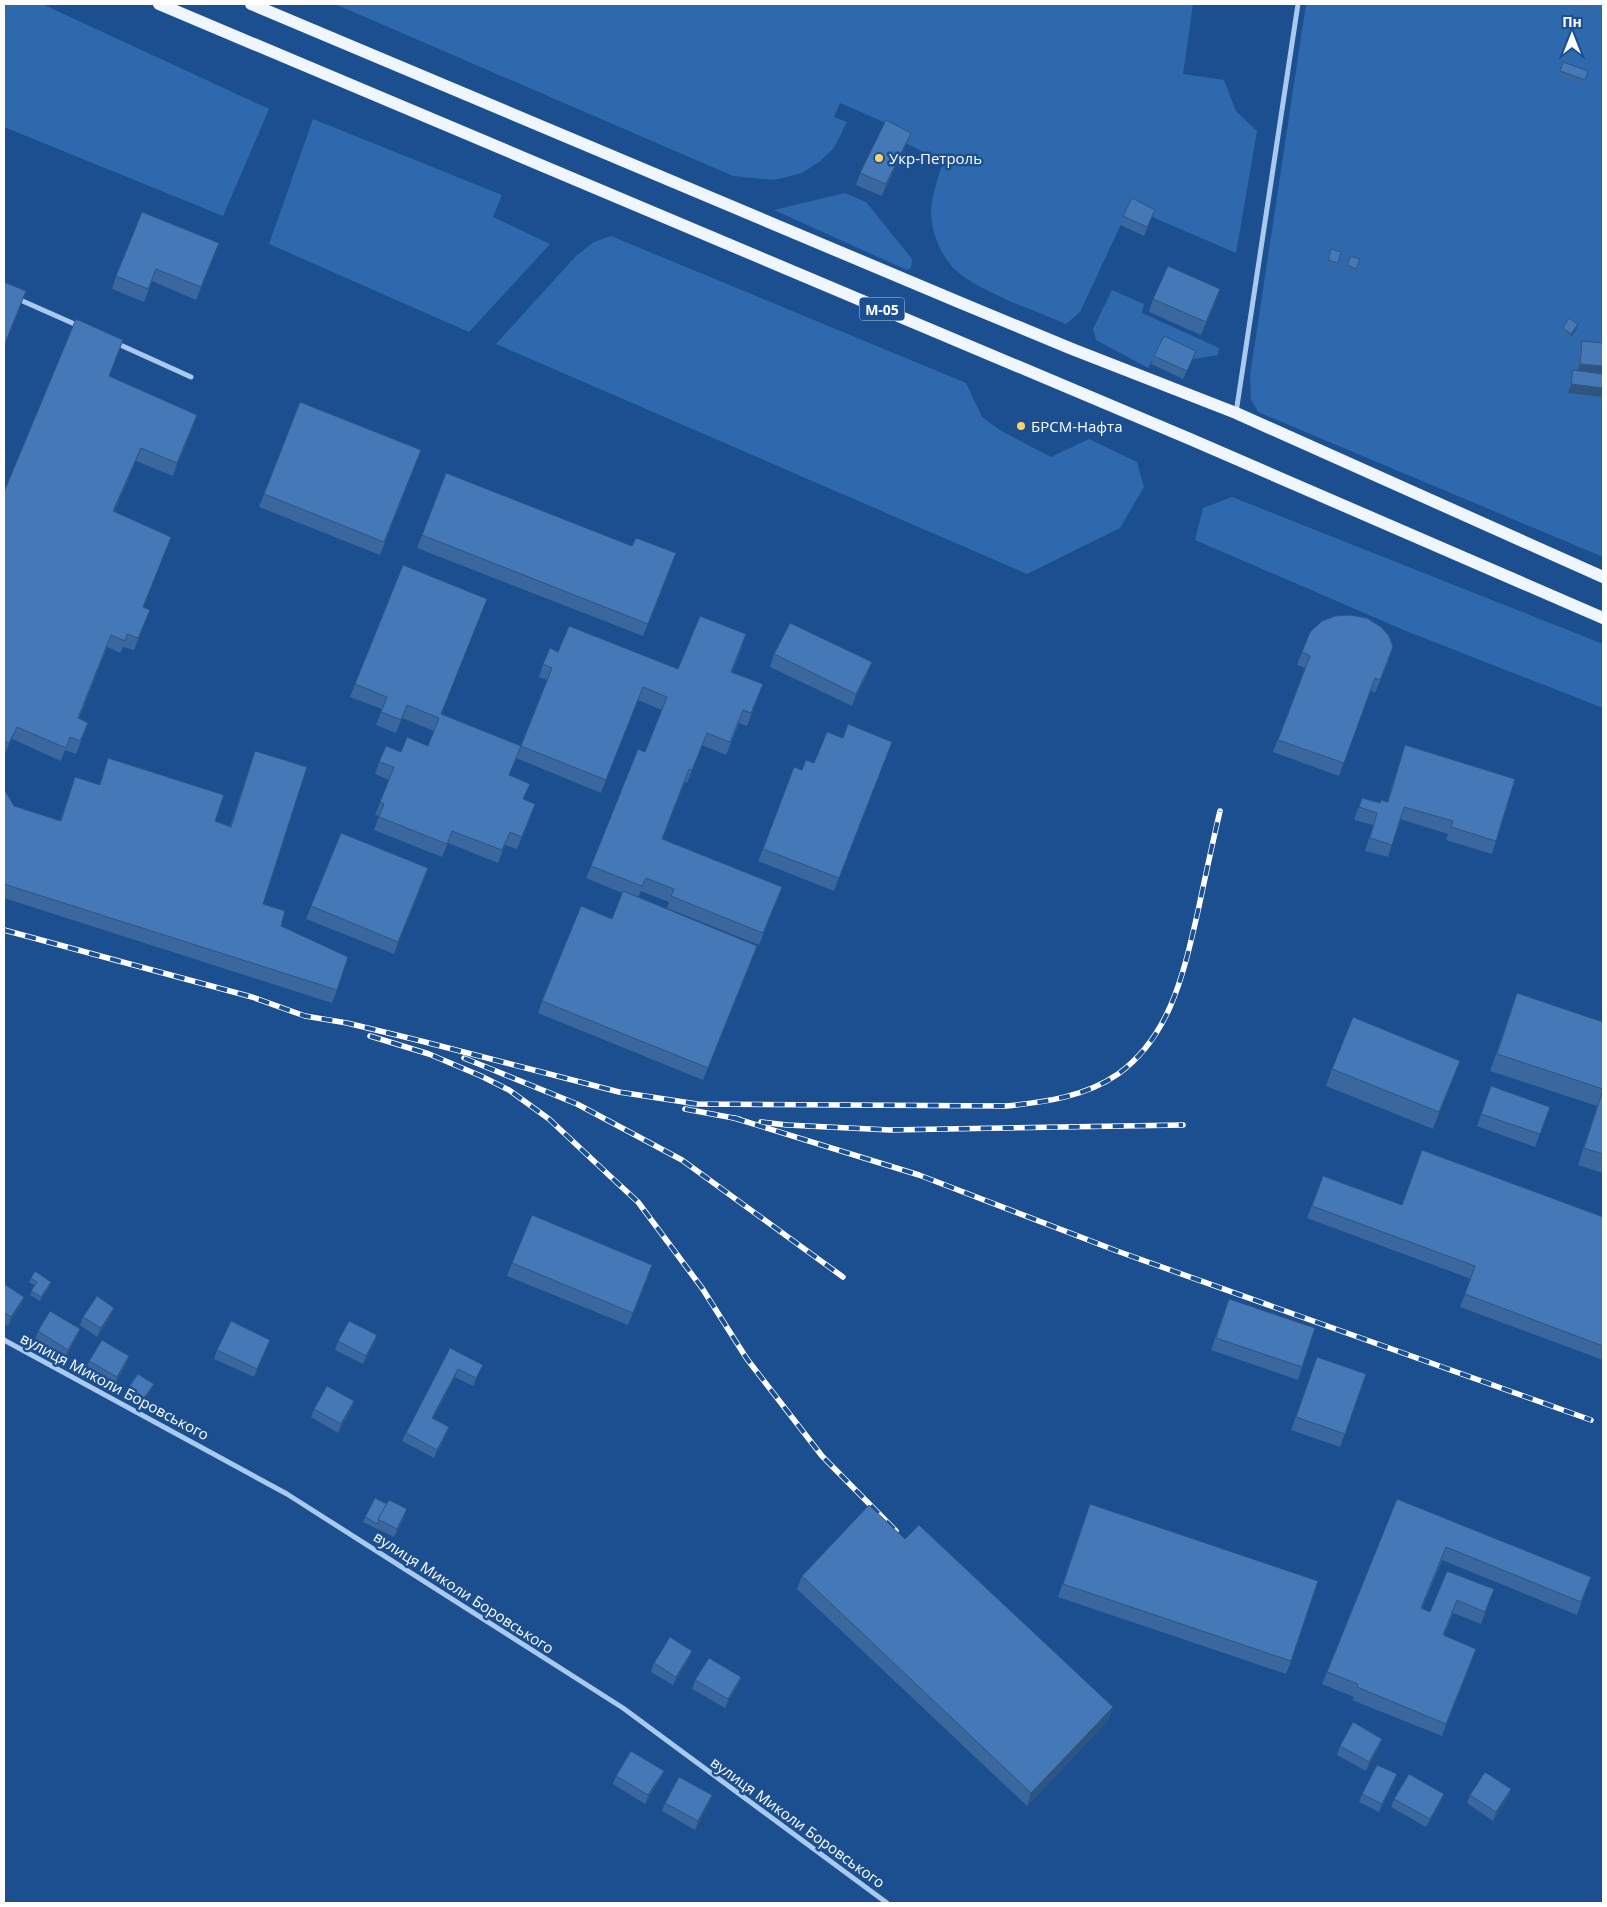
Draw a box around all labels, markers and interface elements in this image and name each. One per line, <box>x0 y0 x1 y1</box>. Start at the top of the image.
north arrow <box>1547 10 1597 60</box>
text: Пн <box>1562 12 1582 31</box>
place label: Укр-Петроль <box>889 148 982 168</box>
marker: Укр-Петроль <box>873 152 885 164</box>
road number: М-05 <box>860 298 904 320</box>
place label: БРСМ-Нафта <box>1031 416 1123 436</box>
marker: БРСМ-Нафта <box>1015 420 1027 432</box>
street label: вулиця Миколи Боровського <box>17 1328 213 1444</box>
street label: вулиця Миколи Боровського <box>370 1526 558 1658</box>
street label: вулиця Миколи Боровського <box>707 1752 889 1892</box>

